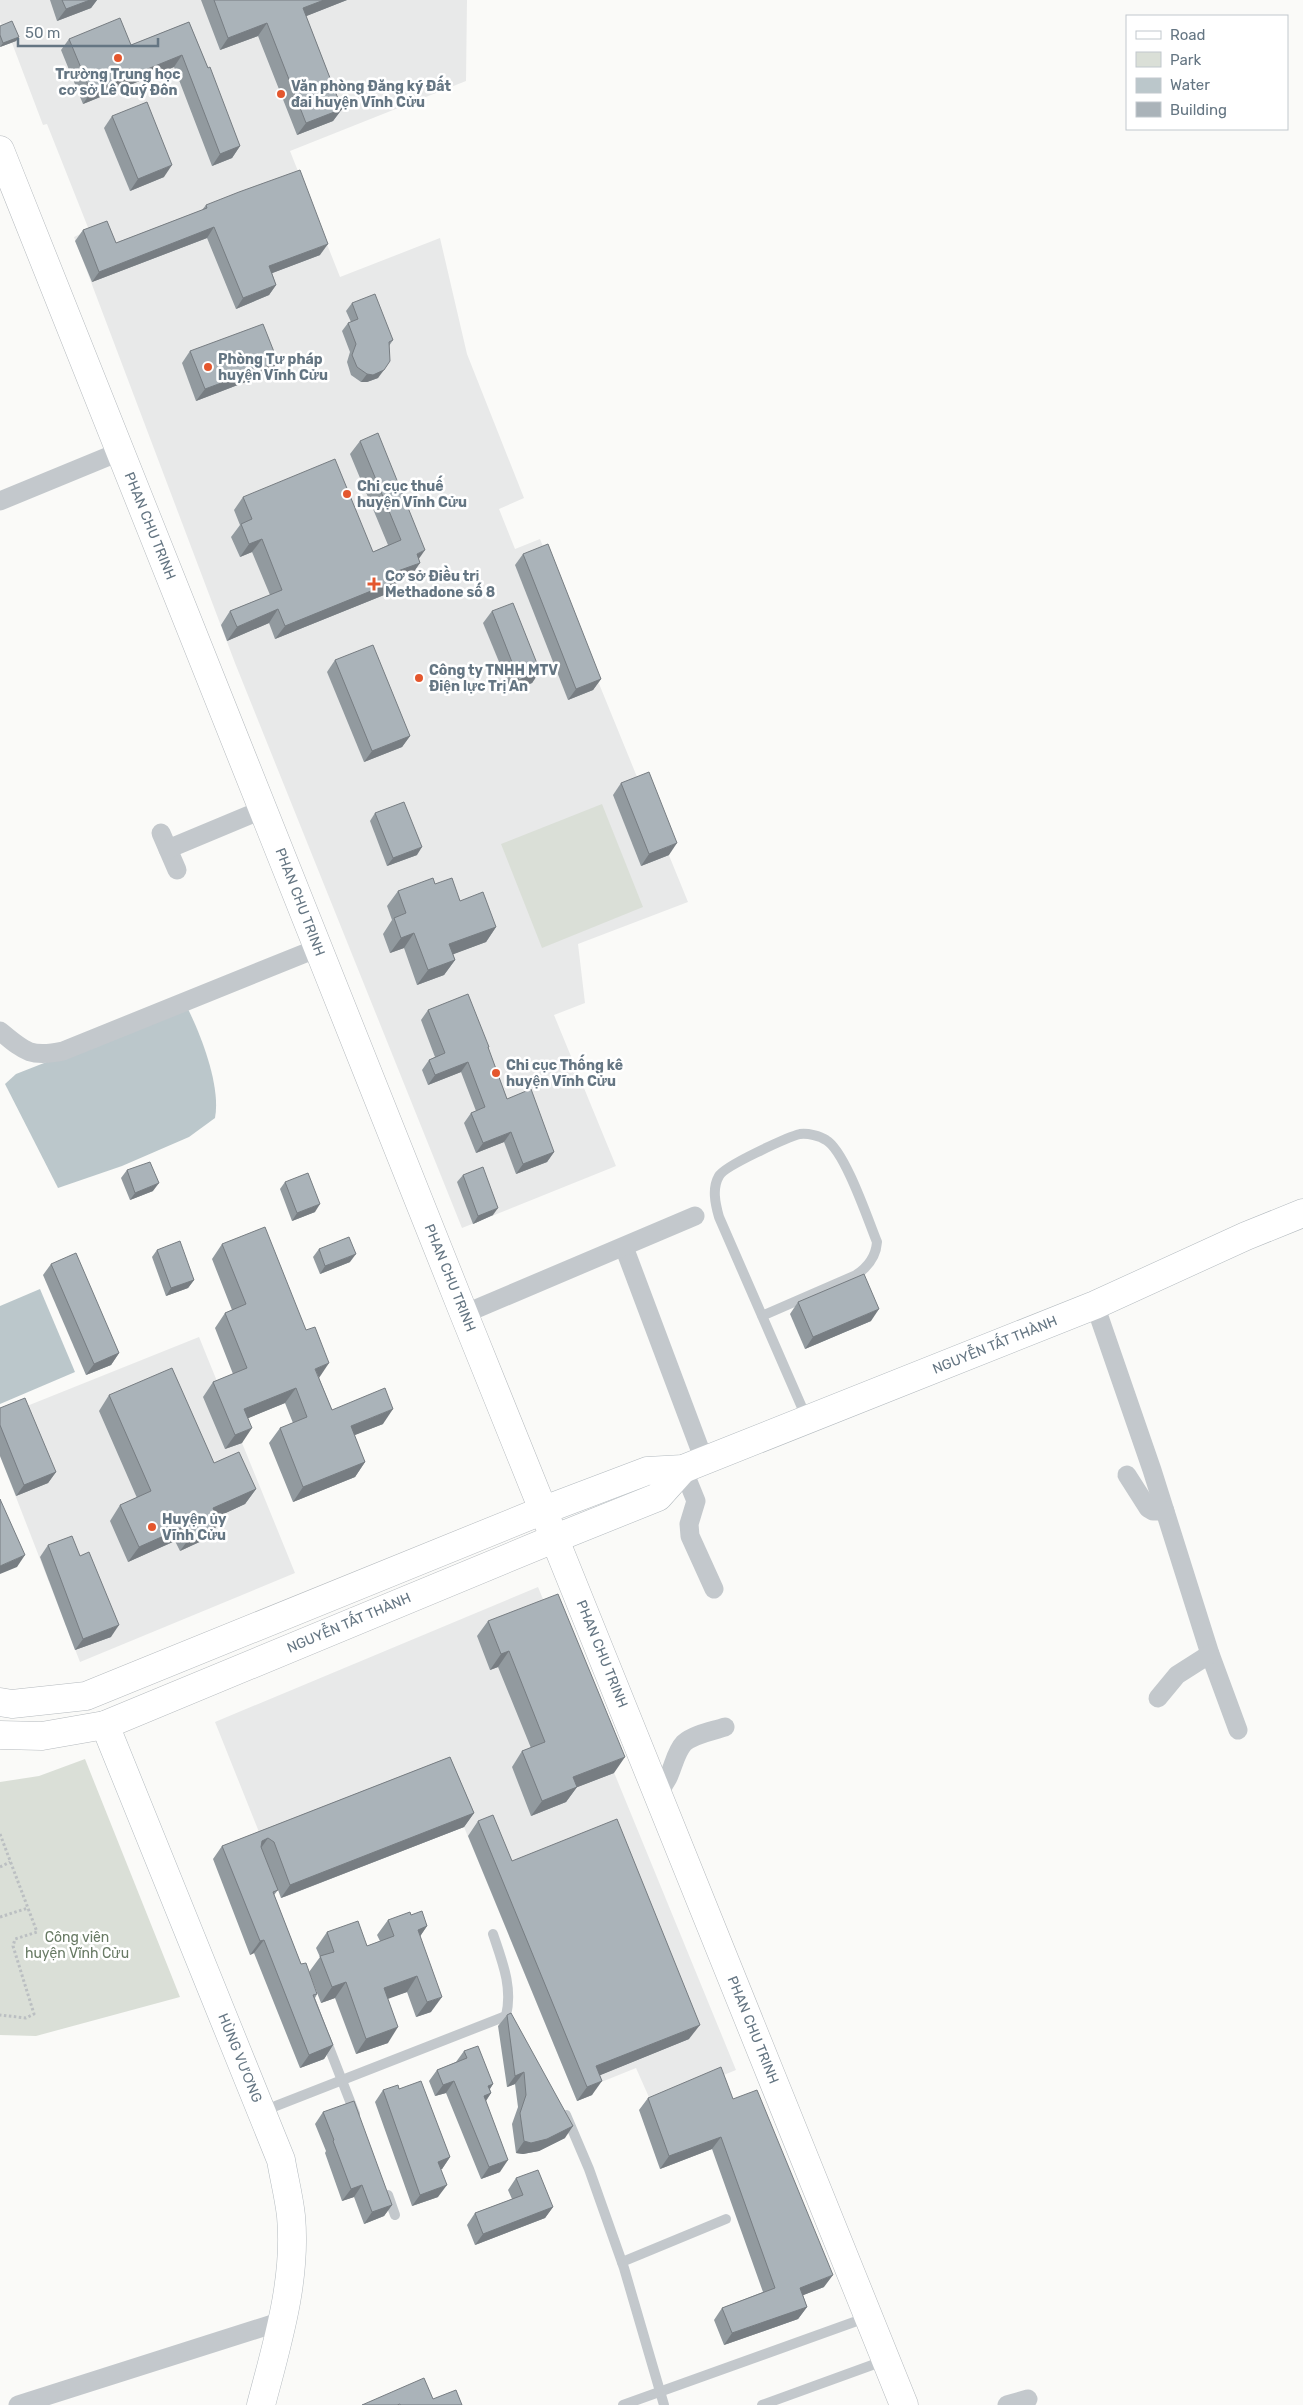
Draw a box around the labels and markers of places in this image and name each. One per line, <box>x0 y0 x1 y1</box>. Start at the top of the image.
marker: Trường Trung học cơ sở Lê Quý Đôn <box>112 52 124 64</box>
place label: Trường Trung học cơ sở Lê Quý Đôn <box>55 66 181 99</box>
place label: Văn phòng Đăng ký Đất đai huyện Vĩnh Cửu <box>291 75 452 111</box>
marker: Văn phòng Đăng ký Đất đai huyện Vĩnh Cửu <box>275 88 287 100</box>
place label: Phòng Tư pháp huyện Vĩnh Cửu <box>218 351 328 384</box>
marker: Phòng Tư pháp huyện Vĩnh Cửu <box>202 361 214 373</box>
place label: Chi cục thuế huyện Vĩnh Cửu <box>357 475 467 511</box>
marker: Chi cục thuế huyện Vĩnh Cửu <box>341 488 353 500</box>
place label: Cơ sở Điều trị Methadone số 8 <box>385 565 495 601</box>
marker: Cơ sở Điều trị Methadone số 8 <box>367 577 381 591</box>
place label: Công ty TNHH MTV Điện lực Trị An <box>429 662 558 695</box>
marker: Công ty TNHH MTV Điện lực Trị An <box>413 672 425 684</box>
place label: Chi cục Thống kê huyện Vĩnh Cửu <box>506 1054 623 1090</box>
marker: Chi cục Thống kê huyện Vĩnh Cửu <box>490 1067 502 1079</box>
place label: Huyện ủy Vĩnh Cửu <box>162 1511 227 1544</box>
marker: Huyện ủy Vĩnh Cửu <box>146 1521 158 1533</box>

